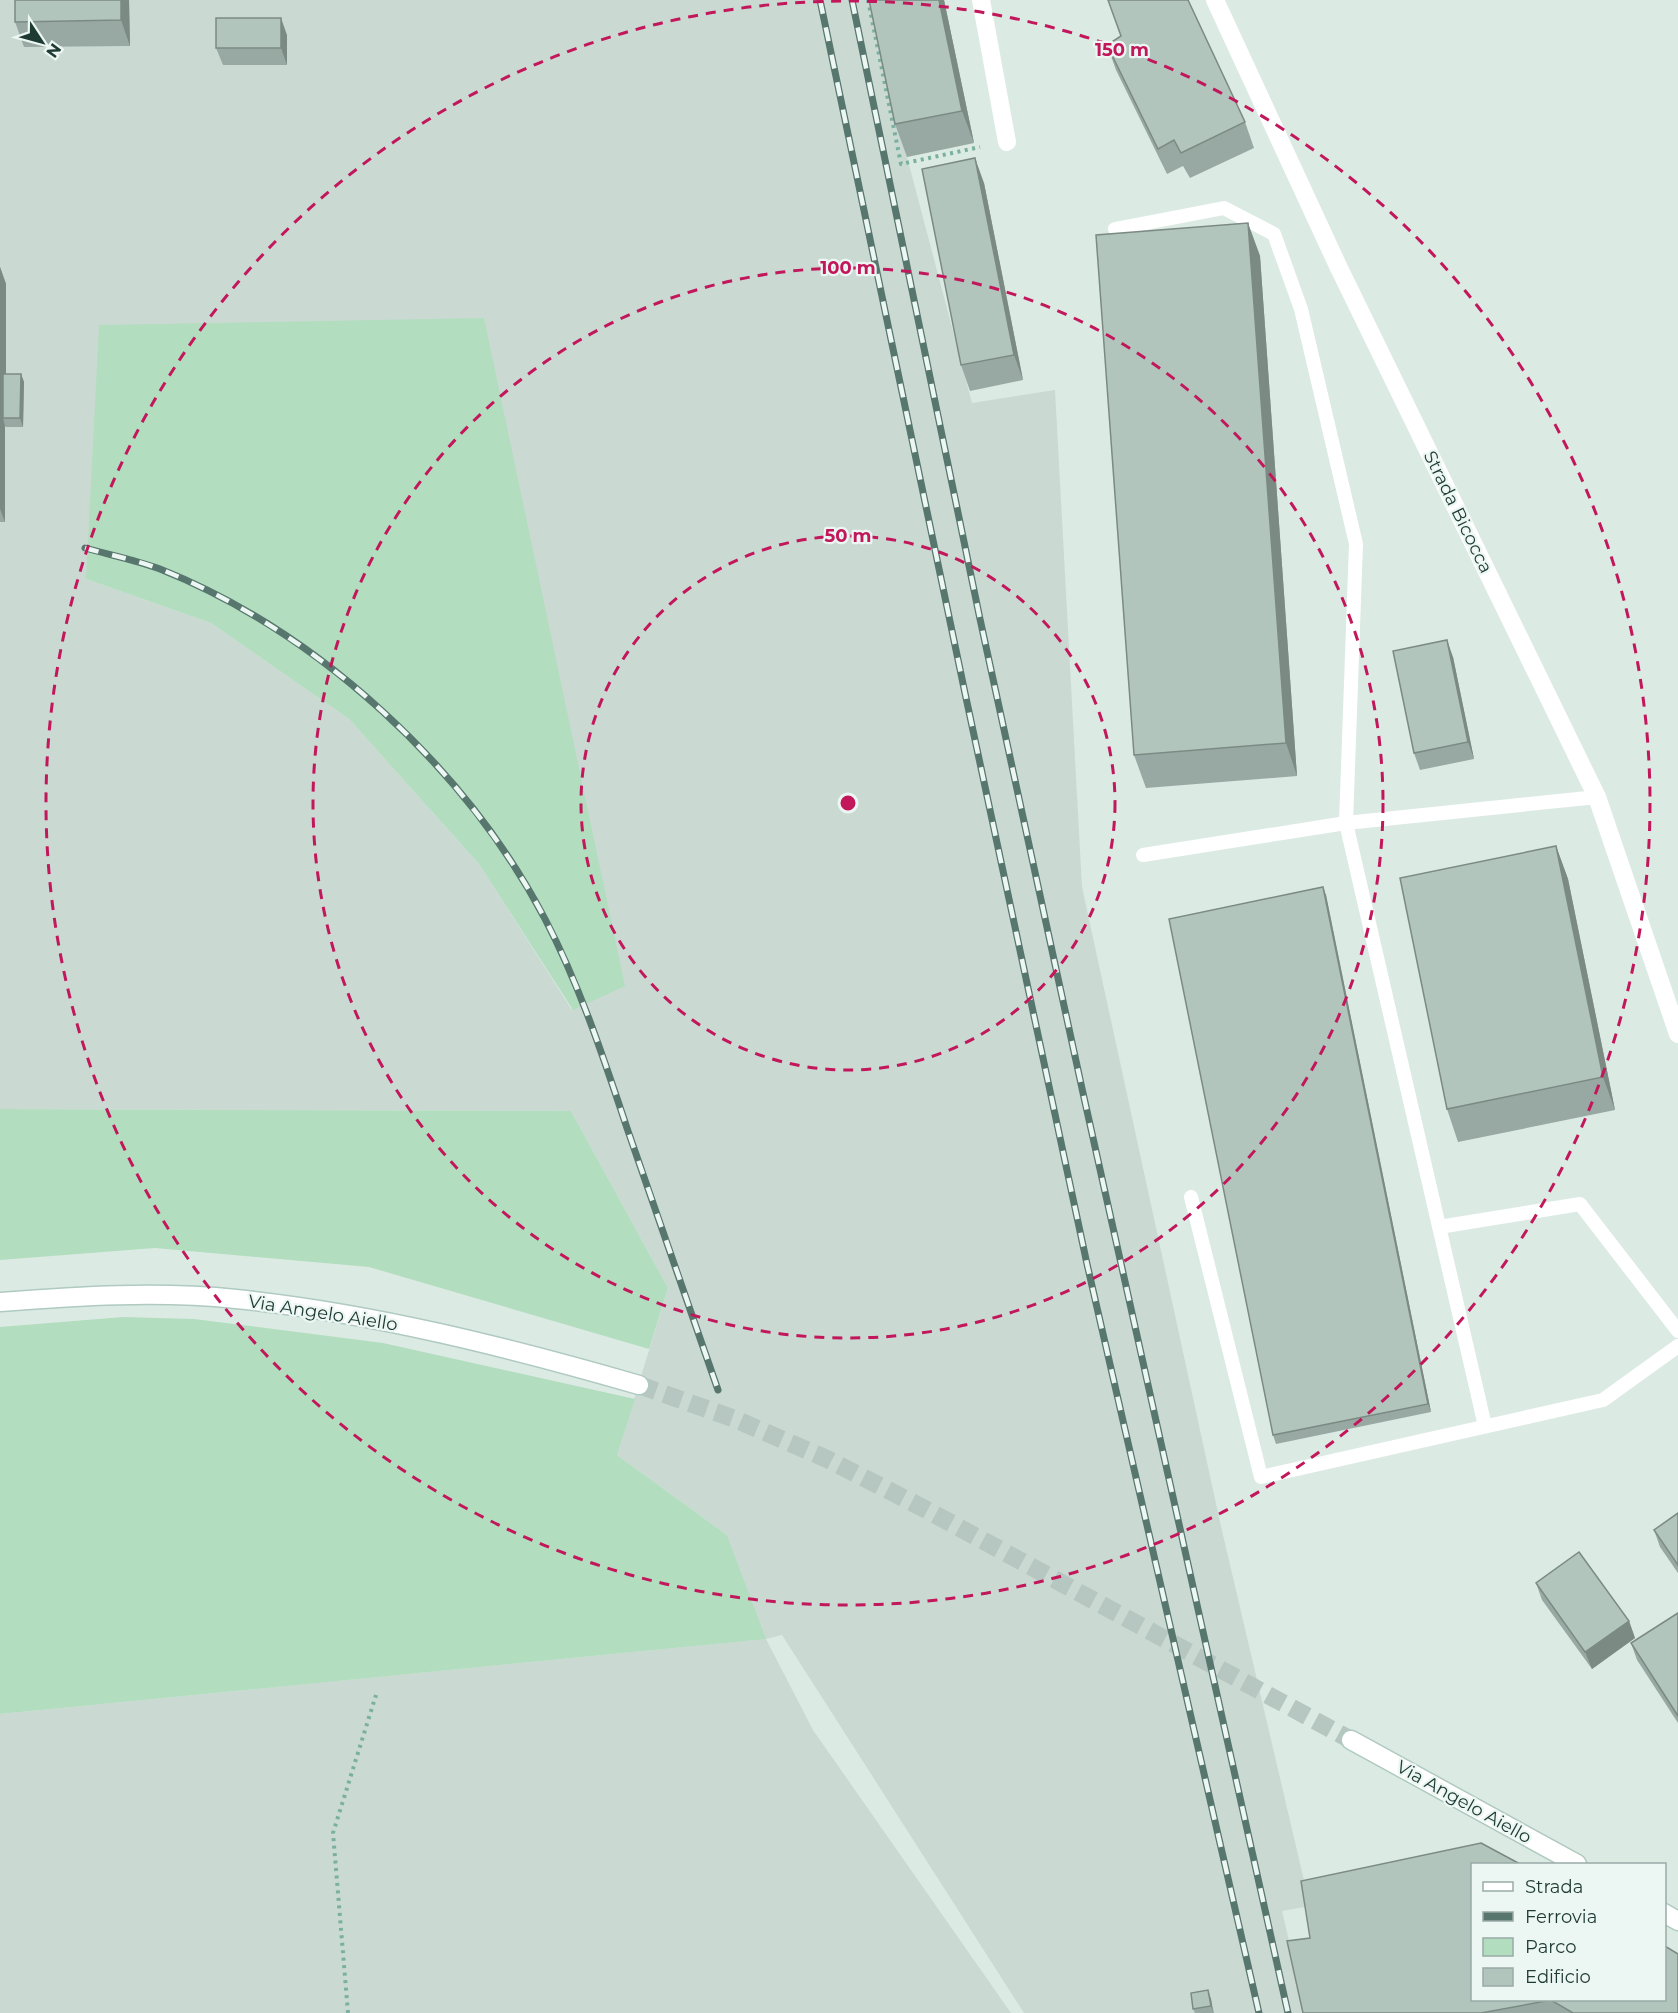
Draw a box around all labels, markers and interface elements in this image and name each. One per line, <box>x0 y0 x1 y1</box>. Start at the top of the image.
north arrow <box>12 12 72 72</box>
text: 150 m <box>1095 39 1149 61</box>
text: N <box>42 40 65 61</box>
text: 100 m <box>820 257 876 279</box>
street label: Strada Bicocca <box>1419 447 1497 577</box>
text: 50 m <box>825 525 871 547</box>
centre of rings <box>838 793 858 813</box>
street label: Via Angelo Aiello <box>247 1290 399 1336</box>
street label: Via Angelo Aiello <box>1393 1756 1535 1848</box>
legend <box>1471 1863 1666 2001</box>
text: Strada <box>1525 1876 1583 1898</box>
text: Ferrovia <box>1525 1906 1597 1928</box>
text: Parco <box>1525 1936 1577 1958</box>
text: Edificio <box>1525 1966 1591 1988</box>

